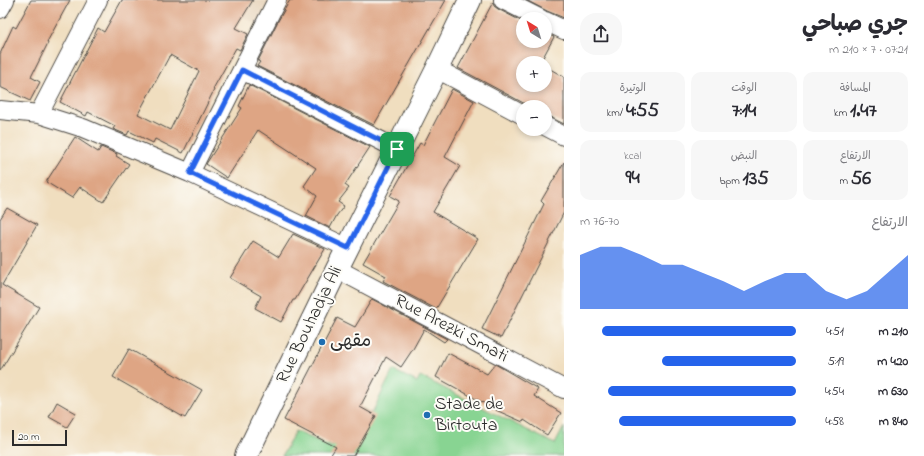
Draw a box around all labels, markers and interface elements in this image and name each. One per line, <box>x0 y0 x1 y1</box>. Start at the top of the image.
text: جري صباحي <box>802 9 908 41</box>
north arrow <box>516 12 552 48</box>
map controls <box>516 12 552 136</box>
button: share <box>580 13 622 55</box>
text: 07:21 · 7 × 210 m <box>829 40 908 59</box>
button: + <box>516 56 552 92</box>
text: الوتيرة <box>619 80 646 96</box>
text: الوقت <box>731 80 757 96</box>
text: المسافة <box>840 80 871 96</box>
text: 4:55 <box>626 97 659 126</box>
text: 7:14 <box>732 97 756 126</box>
text: 1.47 <box>850 97 877 126</box>
button: − <box>516 100 552 136</box>
text: /km <box>606 105 626 121</box>
text: km <box>834 105 850 121</box>
pin <box>380 132 414 166</box>
icon: arrive <box>386 138 408 160</box>
text: kcal <box>624 148 641 164</box>
text: النبض <box>731 148 757 164</box>
text: الارتفاع <box>840 148 871 164</box>
text: 94 <box>626 164 640 193</box>
text: 135 <box>743 165 769 194</box>
text: 56 <box>851 165 871 194</box>
text: bpm <box>719 173 743 189</box>
text: m <box>840 173 851 189</box>
text: 70–76 m <box>580 212 619 231</box>
text: الارتفاع <box>872 213 908 232</box>
street label: Rue Bouhadja Ali <box>270 262 350 388</box>
street label: Rue Arezki Smati <box>390 288 512 370</box>
text: 4:51 <box>826 322 844 341</box>
text: 210 m <box>878 322 908 341</box>
place label: مقهى <box>330 329 371 355</box>
marker: مقهى <box>317 337 327 347</box>
text: 5:19 <box>827 352 844 371</box>
text: 420 m <box>877 352 908 371</box>
text: 4:54 <box>825 382 844 401</box>
text: 630 m <box>878 382 908 401</box>
place label: Stade de Birtouta <box>434 392 504 439</box>
marker: Stade de Birtouta <box>422 410 432 420</box>
text: 4:58 <box>825 412 844 431</box>
text: 840 m <box>879 412 908 431</box>
scale bar <box>12 428 67 447</box>
text: 20 m <box>18 429 40 445</box>

